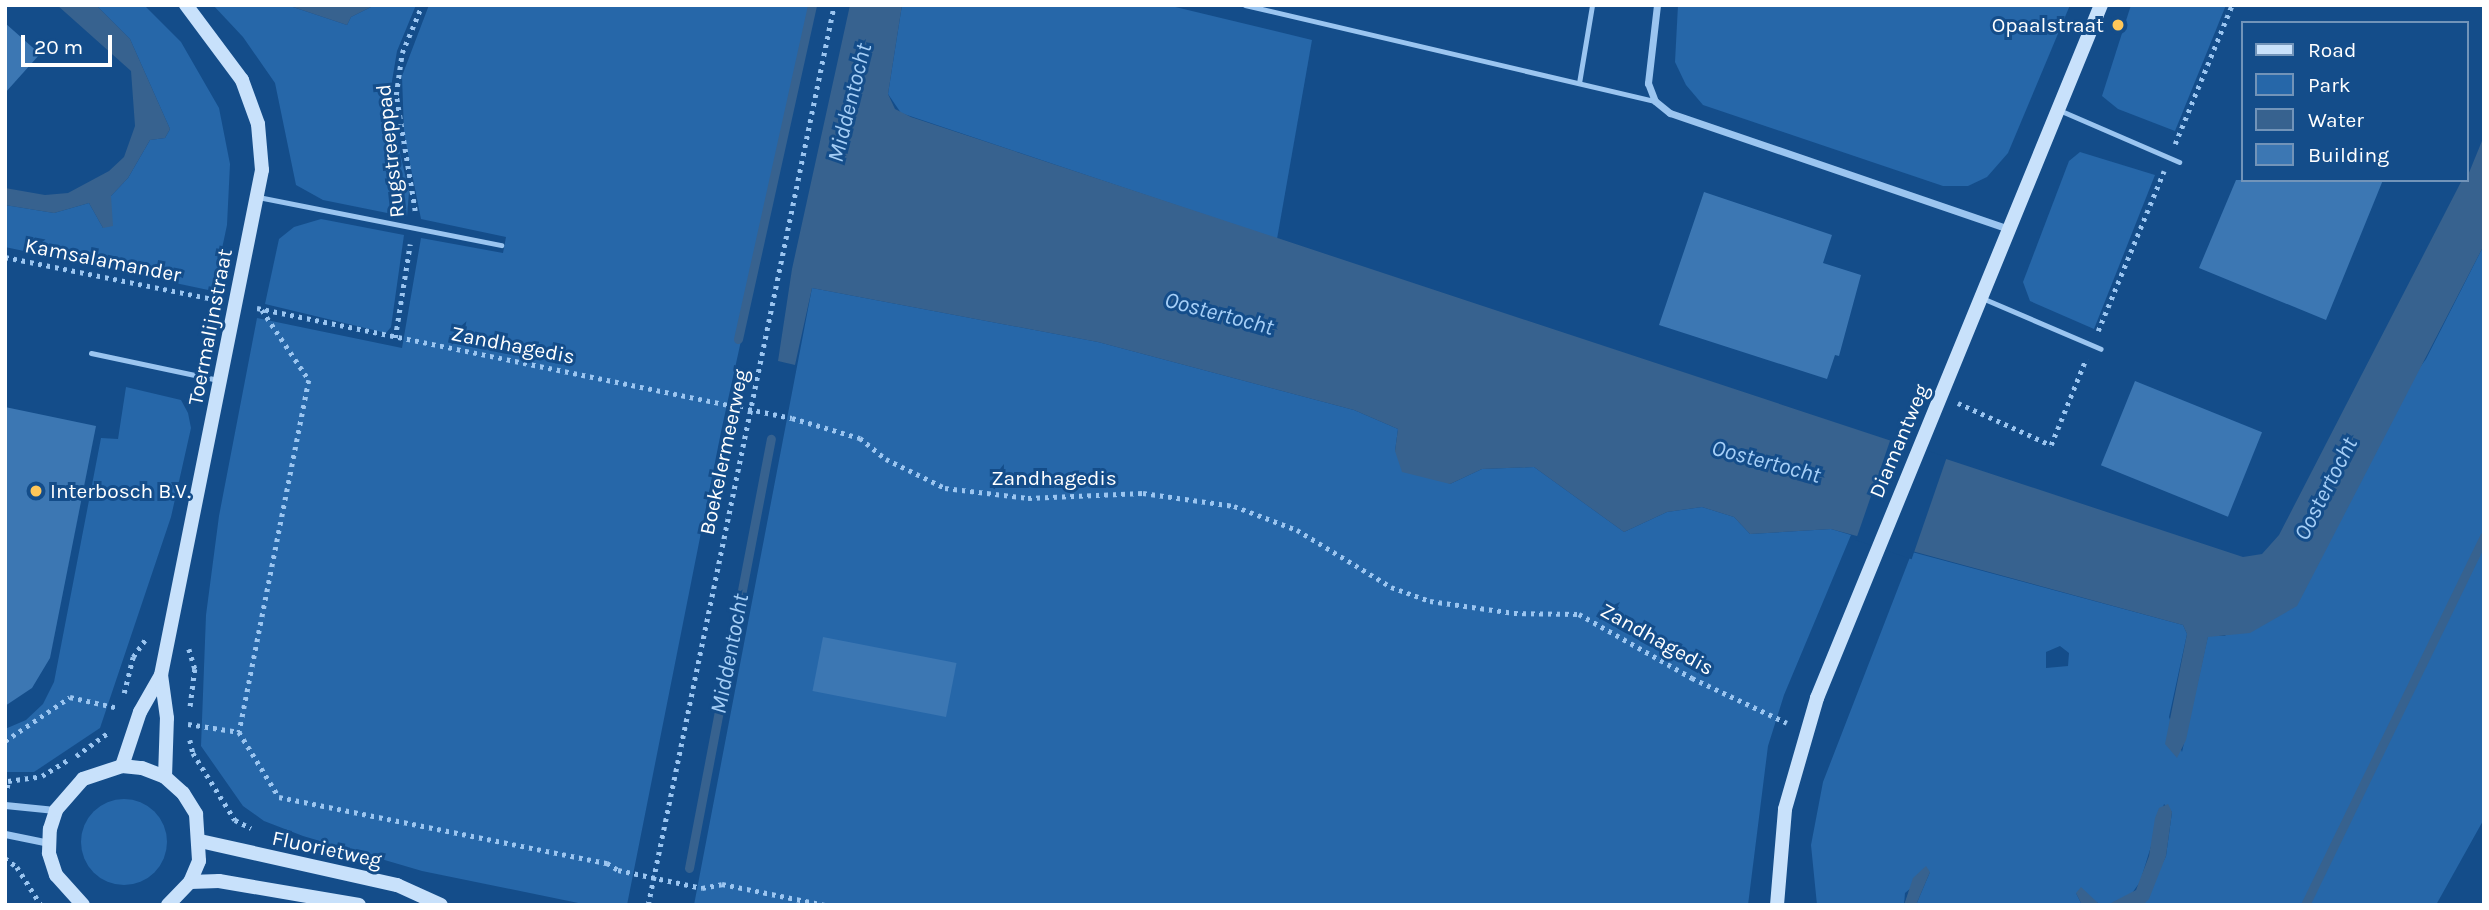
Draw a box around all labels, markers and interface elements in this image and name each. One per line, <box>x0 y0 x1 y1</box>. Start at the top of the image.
place label: Opaalstraat <box>1992 12 2104 38</box>
marker: Opaalstraat <box>2110 17 2126 33</box>
scale bar <box>24 21 116 65</box>
legend <box>2240 21 2468 182</box>
text: 20 m <box>34 35 83 59</box>
text: Road <box>2308 38 2356 62</box>
water label: Middentocht <box>822 41 878 165</box>
text: Park <box>2308 73 2351 97</box>
street label: Rugstreeppad <box>370 83 410 219</box>
text: Water <box>2308 108 2364 132</box>
text: Building <box>2308 143 2389 167</box>
street label: Kamsalamander <box>23 232 183 288</box>
street label: Toermalijnstraat <box>182 247 238 407</box>
water label: Oostertocht <box>1161 286 1277 342</box>
street label: Zandhagedis <box>449 321 577 369</box>
street label: Boekelermeerweg <box>694 367 754 537</box>
street label: Diamantweg <box>1864 380 1934 502</box>
water label: Oostertocht <box>2288 433 2364 545</box>
water label: Oostertocht <box>1708 434 1824 490</box>
street label: Zandhagedis <box>991 465 1117 491</box>
place label: Interbosch B.V. <box>50 478 191 504</box>
marker: Interbosch B.V. <box>28 483 44 499</box>
water label: Middentocht <box>705 592 755 716</box>
street label: Zandhagedis <box>1596 598 1718 680</box>
street label: Fluorietweg <box>270 825 384 873</box>

